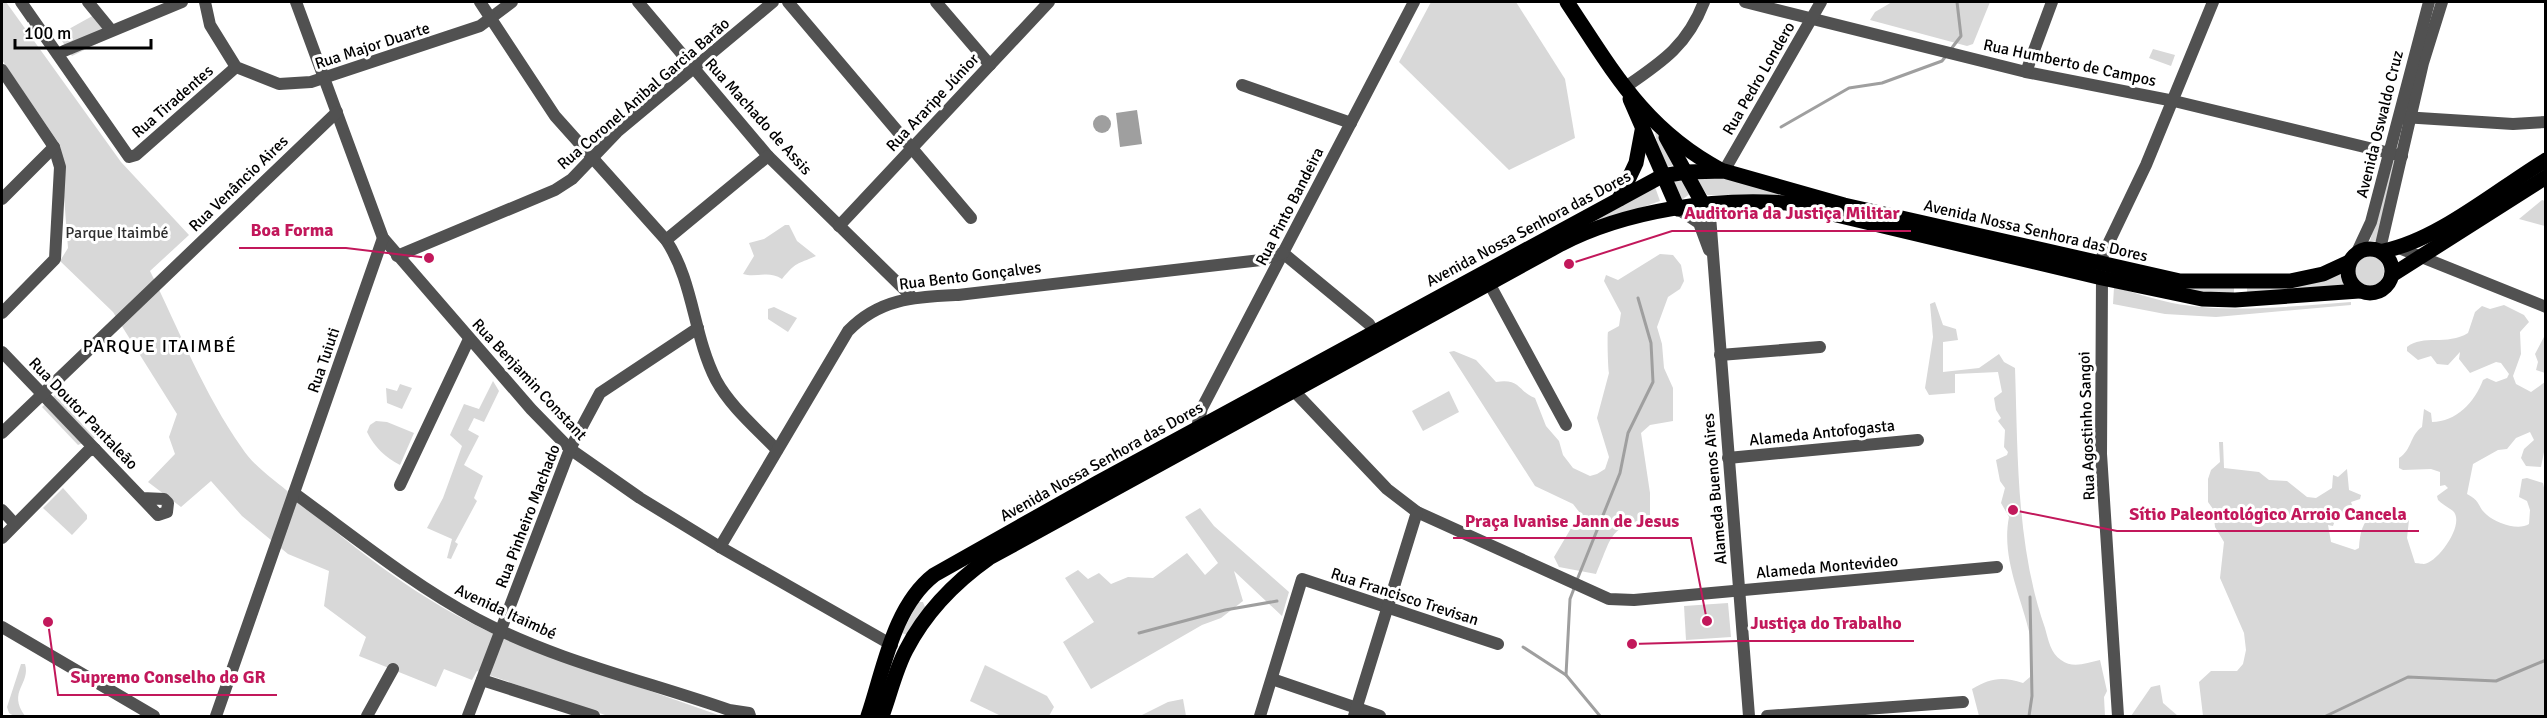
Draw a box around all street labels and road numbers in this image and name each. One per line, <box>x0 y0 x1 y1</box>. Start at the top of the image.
street label: Rua Coronel Anibal Garcia Barão <box>553 14 734 174</box>
street label: Rua Major Duarte <box>312 18 432 74</box>
street label: Rua Pedro Londero <box>1718 18 1799 139</box>
street label: Rua Humberto de Campos <box>1982 35 2158 91</box>
street label: Avenida Oswaldo Cruz <box>2352 48 2408 200</box>
street label: Rua Araripe Júnior <box>882 49 983 156</box>
street label: Rua Machado de Assis <box>701 54 816 179</box>
street label: Rua Tiradentes <box>128 61 217 143</box>
street label: Rua Venâncio Aires <box>185 131 292 236</box>
street label: Rua Pinto Bandeira <box>1251 144 1328 269</box>
street label: Avenida Nossa Senhora das Dores <box>1423 166 1634 291</box>
street label: Avenida Nossa Senhora das Dores <box>1922 195 2150 266</box>
street label: Rua Bento Gonçalves <box>898 257 1042 295</box>
street label: Rua Benjamin Constant <box>468 315 591 445</box>
street label: Rua Tuiuti <box>303 325 344 396</box>
street label: Rua Agostinho Sangoi <box>2074 351 2100 501</box>
street label: Rua Doutor Pantaleão <box>25 353 142 474</box>
street label: Avenida Nossa Senhora das Dores <box>996 398 1207 526</box>
street label: Alameda Buenos Aires <box>1698 412 1732 566</box>
street label: Alameda Antofogasta <box>1748 415 1896 451</box>
street label: Rua Pinheiro Machado <box>491 442 565 591</box>
street label: Alameda Montevideo <box>1755 551 1899 583</box>
street label: Rua Francisco Trevisan <box>1328 564 1481 630</box>
street label: Avenida Itaimbé <box>452 580 560 644</box>

